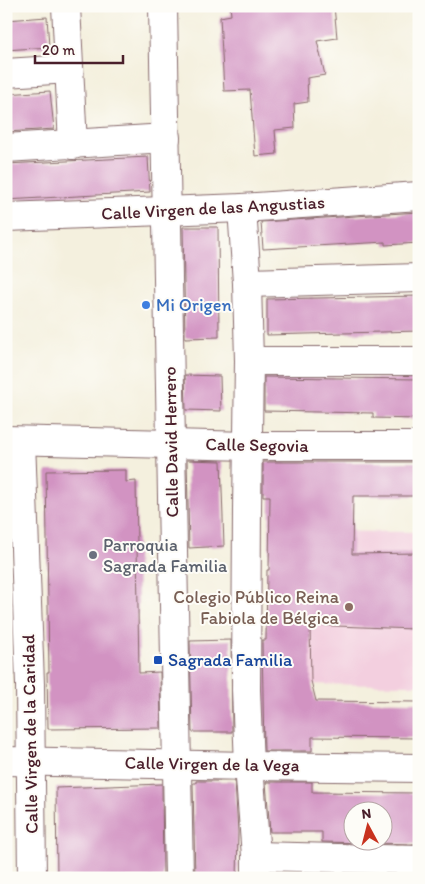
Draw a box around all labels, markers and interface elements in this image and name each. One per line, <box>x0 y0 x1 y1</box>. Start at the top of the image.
scale bar <box>35 32 122 64</box>
text: 20 m <box>42 41 76 59</box>
street label: Calle Virgen de las Angustias <box>101 191 325 225</box>
place label: Mi Origen <box>156 294 232 316</box>
marker: Mi Origen <box>140 299 152 311</box>
street label: Calle David Herrero <box>159 366 183 518</box>
street label: Calle Segovia <box>205 433 309 457</box>
place label: Parroquia Sagrada Familia <box>103 534 228 577</box>
marker: Parroquia Sagrada Familia <box>87 549 99 561</box>
place label: Colegio Público Reina Fabiola de Bélgica <box>173 586 340 629</box>
marker: Colegio Público Reina Fabiola de Bélgica <box>343 601 355 613</box>
street label: Calle Virgen de la Caridad <box>17 634 43 834</box>
place label: Sagrada Familia <box>168 649 293 671</box>
marker: Sagrada Familia <box>152 654 164 666</box>
street label: Calle Virgen de la Vega <box>124 751 300 777</box>
north arrow <box>342 802 392 852</box>
text: N <box>361 805 372 823</box>

